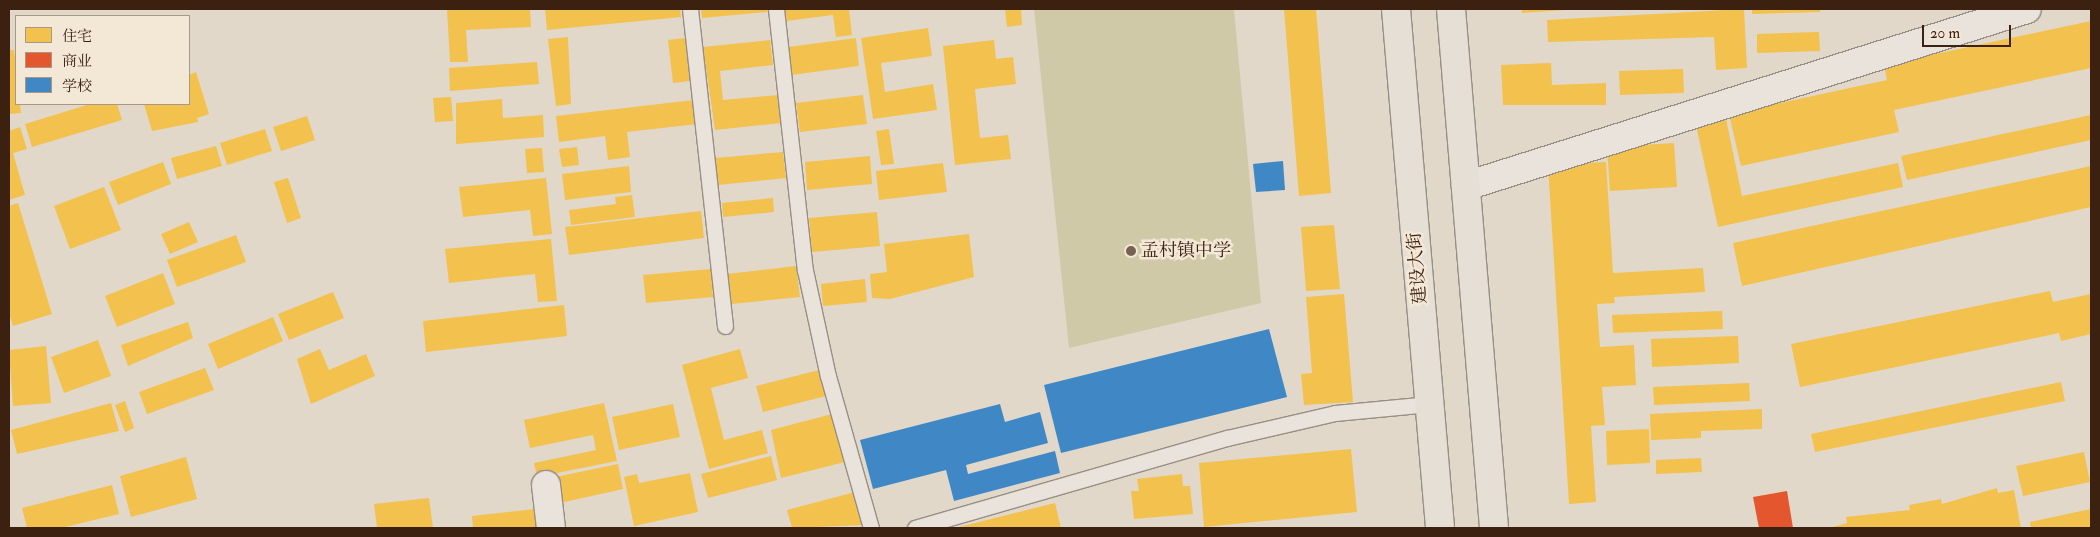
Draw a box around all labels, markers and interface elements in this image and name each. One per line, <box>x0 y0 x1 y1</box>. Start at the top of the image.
legend <box>15 15 190 105</box>
scale bar <box>1925 15 2014 47</box>
text: 20 m <box>1930 24 1960 43</box>
text: 住宅 <box>62 27 92 46</box>
text: 商业 <box>62 52 92 71</box>
text: 学校 <box>62 77 92 96</box>
street label: 建设大街 <box>1404 231 1432 305</box>
place label: 孟村镇中学 <box>1141 240 1231 262</box>
marker: 孟村镇中学 <box>1125 245 1137 257</box>

